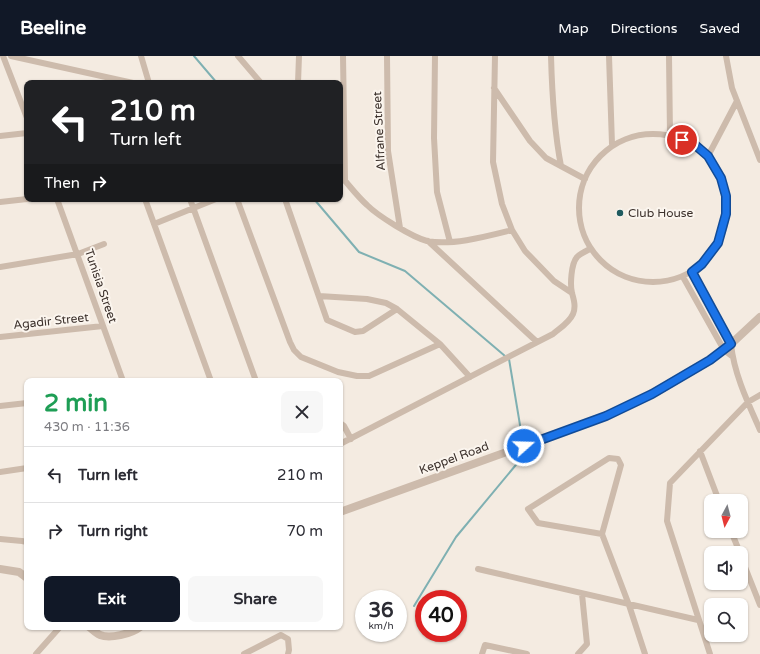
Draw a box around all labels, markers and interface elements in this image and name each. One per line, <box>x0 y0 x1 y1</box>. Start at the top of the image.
text: Beeline <box>20 17 86 39</box>
text: Map <box>558 20 589 37</box>
text: Directions <box>611 20 678 37</box>
text: Saved <box>700 20 740 37</box>
street label: Alfrane Street <box>370 91 388 171</box>
text: 210 m <box>110 94 196 128</box>
icon: left <box>44 96 96 148</box>
pin <box>665 123 699 157</box>
text: Turn left <box>110 128 182 150</box>
icon: arrive <box>671 129 693 151</box>
icon: right <box>88 172 110 194</box>
text: Then <box>44 174 80 192</box>
place label: Club House <box>628 206 694 220</box>
marker: Club House <box>615 208 625 218</box>
street label: Tunisia Street <box>82 247 120 325</box>
street label: Agadir Street <box>13 310 90 332</box>
text: 2 min <box>44 389 108 418</box>
button: close <box>281 391 323 433</box>
text: 430 m · 11:36 <box>44 419 130 435</box>
position arrow <box>503 425 545 467</box>
street label: Keppel Road <box>417 439 491 477</box>
icon: left <box>44 464 66 486</box>
text: Turn left <box>78 466 138 484</box>
text: 210 m <box>277 466 323 484</box>
north arrow <box>704 494 748 538</box>
map controls <box>704 494 748 642</box>
icon: right <box>44 520 66 542</box>
text: Turn right <box>78 522 148 540</box>
text: 70 m <box>286 522 323 540</box>
button: sound <box>704 546 748 590</box>
button: Exit <box>44 576 180 622</box>
button: Share <box>188 576 323 622</box>
speed limit sign: 40 <box>415 590 467 642</box>
button: search <box>704 598 748 642</box>
text: 36 <box>368 599 394 623</box>
text: km/h <box>368 620 394 632</box>

